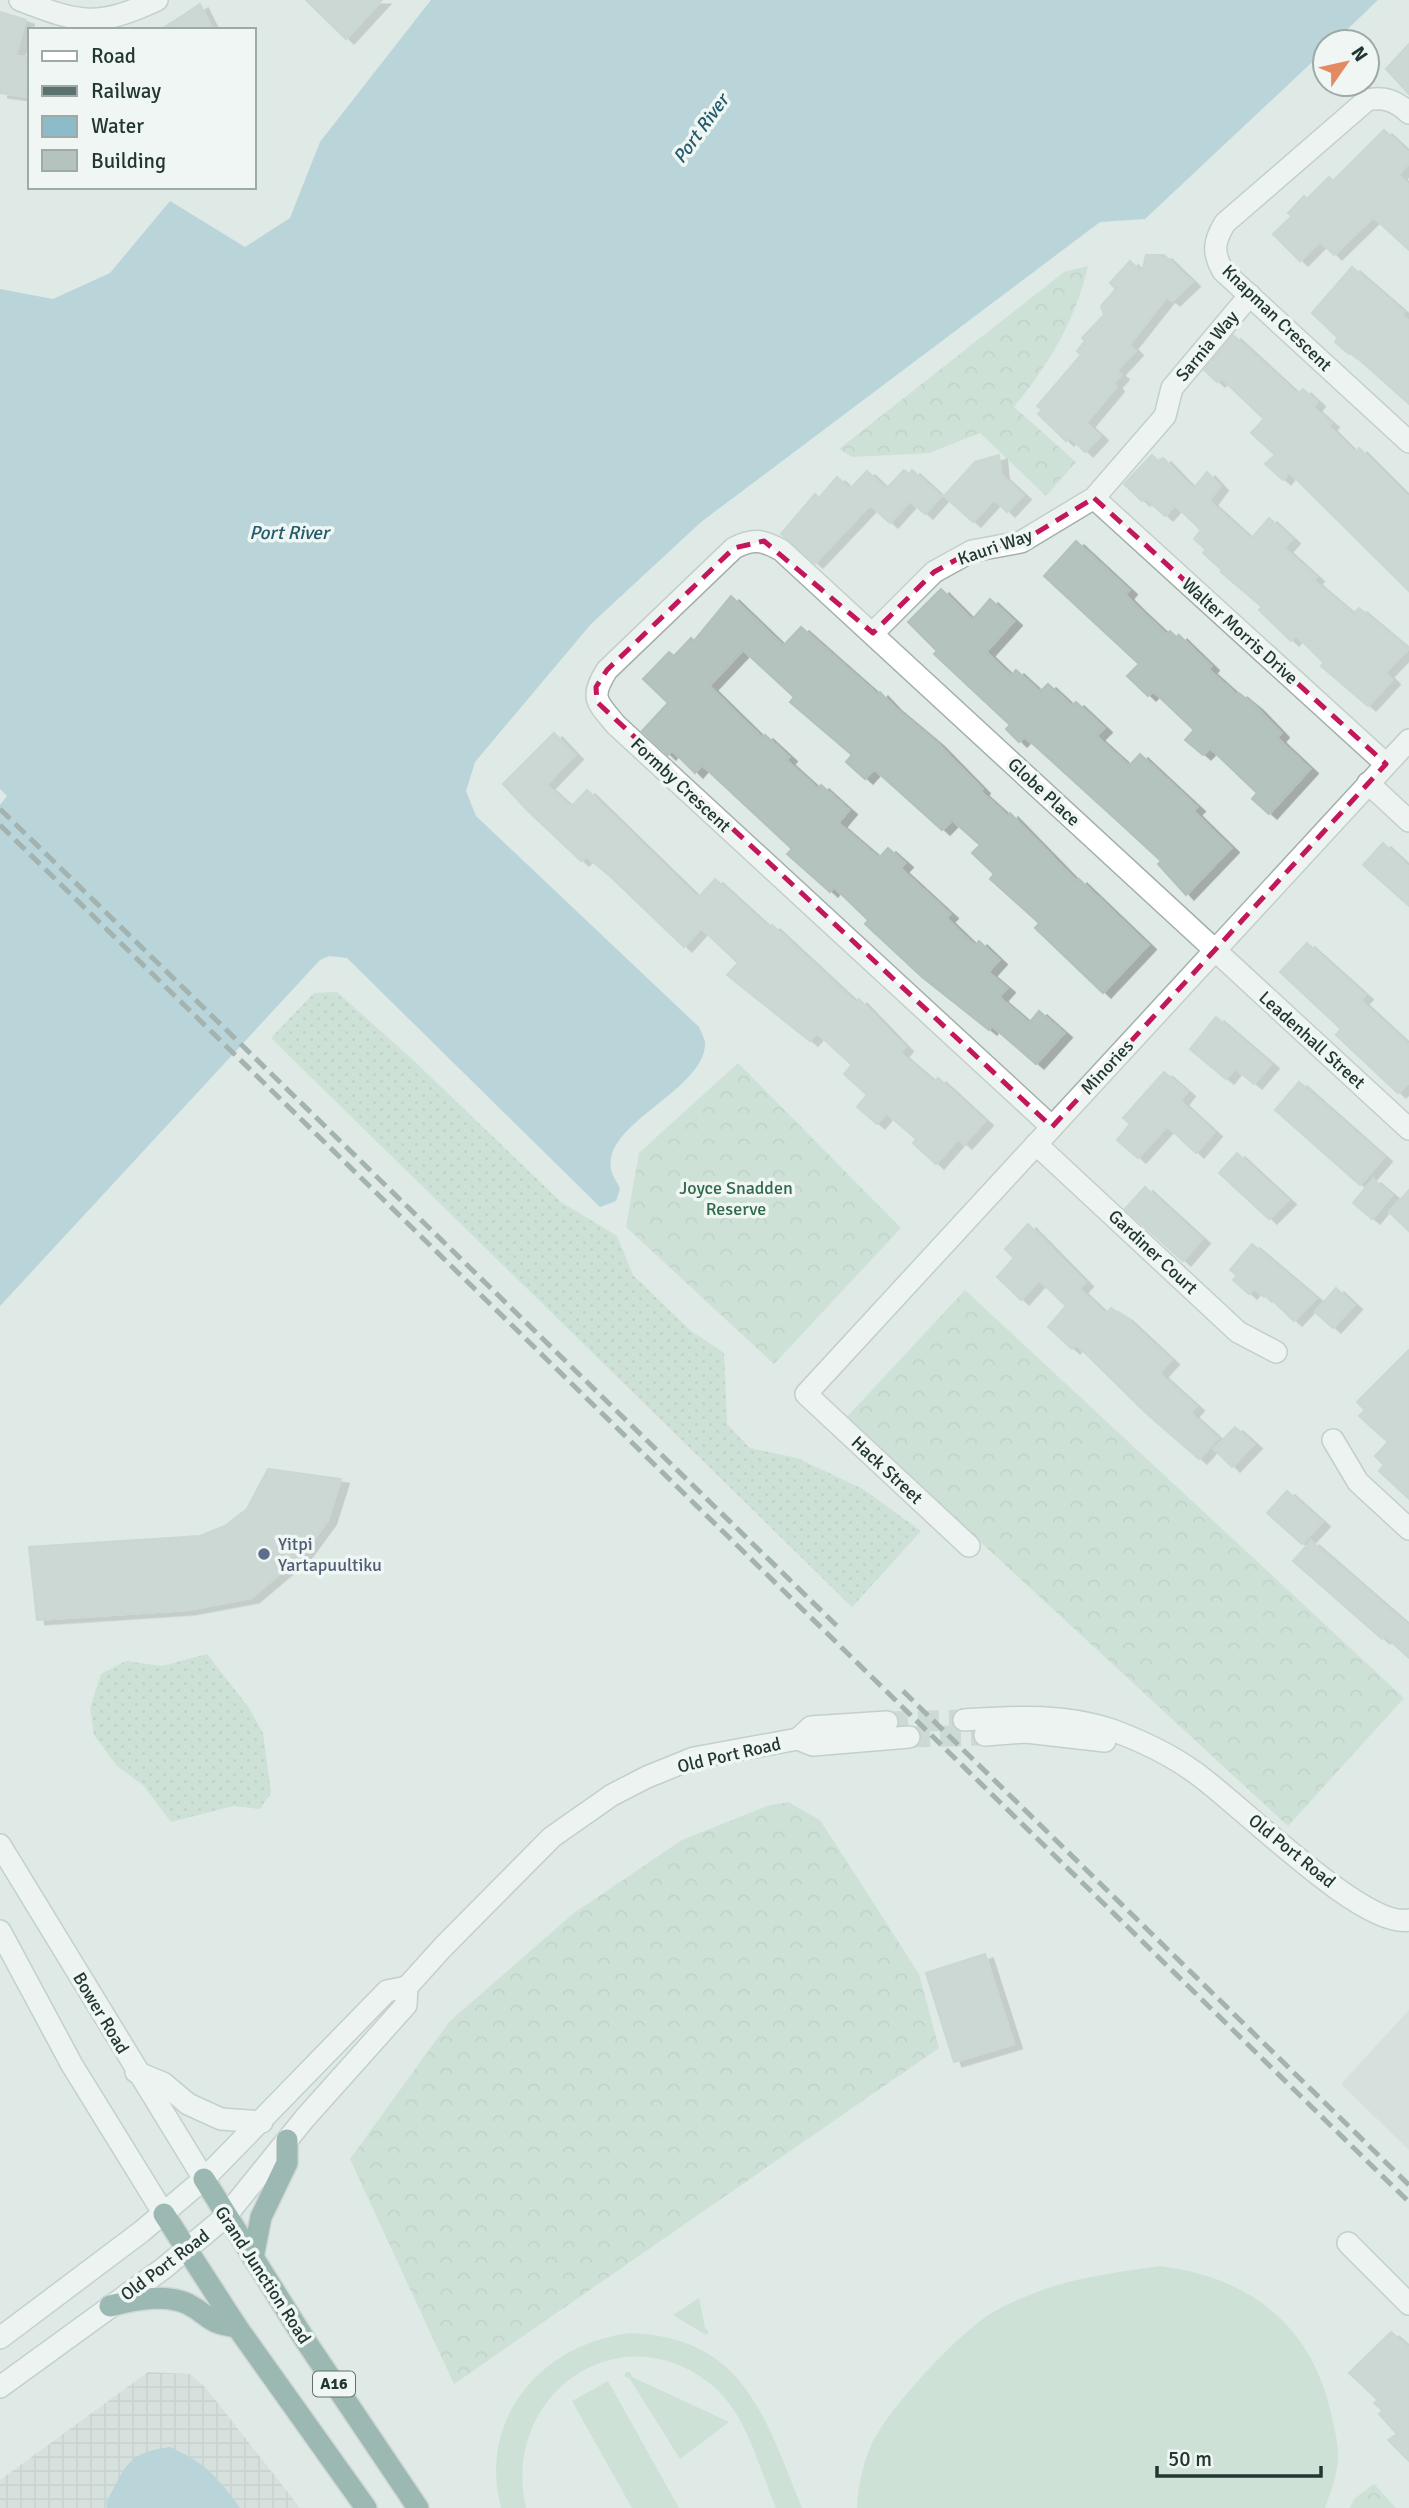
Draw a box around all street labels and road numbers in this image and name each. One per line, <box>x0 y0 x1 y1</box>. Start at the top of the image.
street label: Knapman Crescent <box>1218 260 1336 376</box>
street label: Sarnia Way <box>1171 306 1243 386</box>
street label: Kauri Way <box>955 524 1036 570</box>
street label: Walter Morris Drive <box>1177 573 1303 689</box>
street label: Formby Crescent <box>626 733 736 837</box>
street label: Globe Place <box>1003 753 1085 831</box>
street label: Leadenhall Street <box>1254 986 1370 1094</box>
street label: Minories <box>1076 1035 1138 1099</box>
street label: Gardiner Court <box>1104 1205 1202 1299</box>
street label: Hack Street <box>847 1431 927 1509</box>
street label: Old Port Road <box>675 1732 783 1778</box>
street label: Old Port Road <box>1244 1809 1340 1893</box>
street label: Bower Road <box>68 1968 134 2058</box>
street label: Grand Junction Road <box>210 2202 316 2348</box>
street label: Old Port Road <box>116 2225 214 2305</box>
road number: A16 <box>313 2372 355 2396</box>

